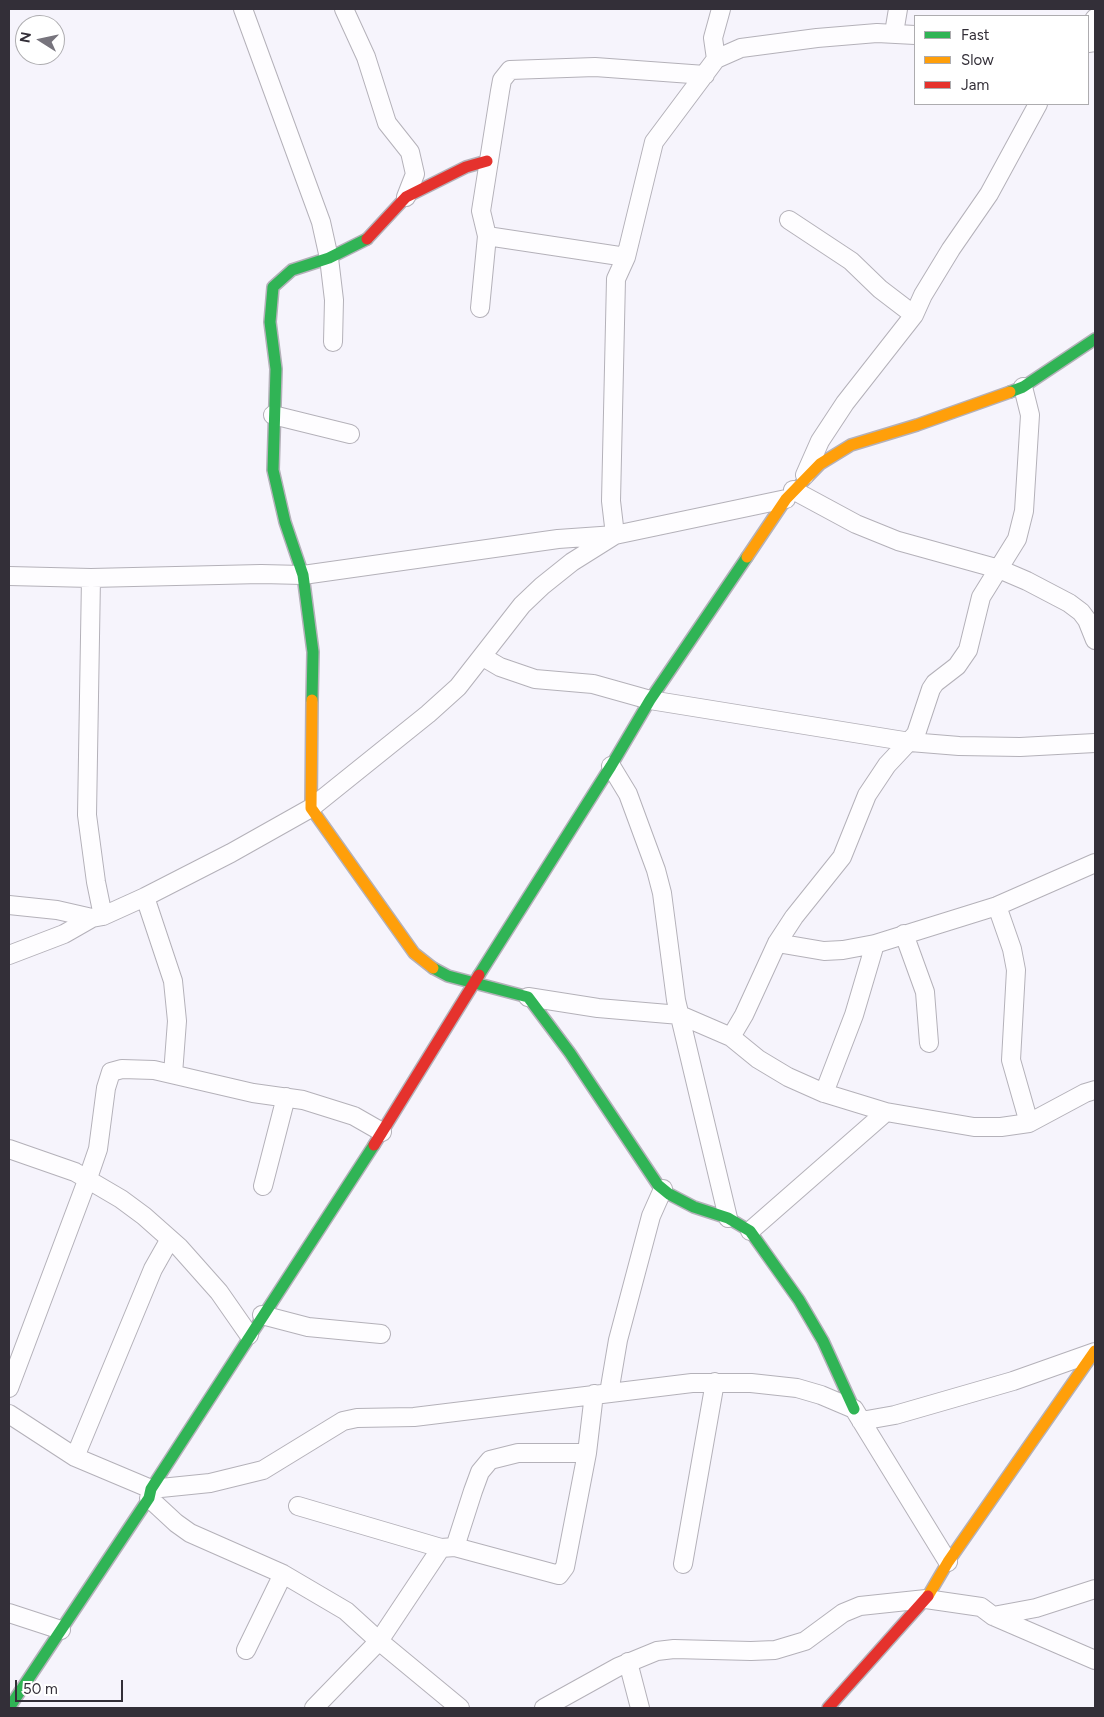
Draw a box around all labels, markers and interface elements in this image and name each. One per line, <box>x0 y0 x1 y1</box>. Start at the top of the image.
north arrow <box>15 15 65 65</box>
legend <box>914 15 1089 105</box>
text: Fast <box>961 26 989 44</box>
text: N <box>16 31 35 44</box>
text: Slow <box>961 51 994 69</box>
text: Jam <box>961 76 989 94</box>
scale bar <box>18 1670 125 1702</box>
text: 50 m <box>23 1680 58 1698</box>

